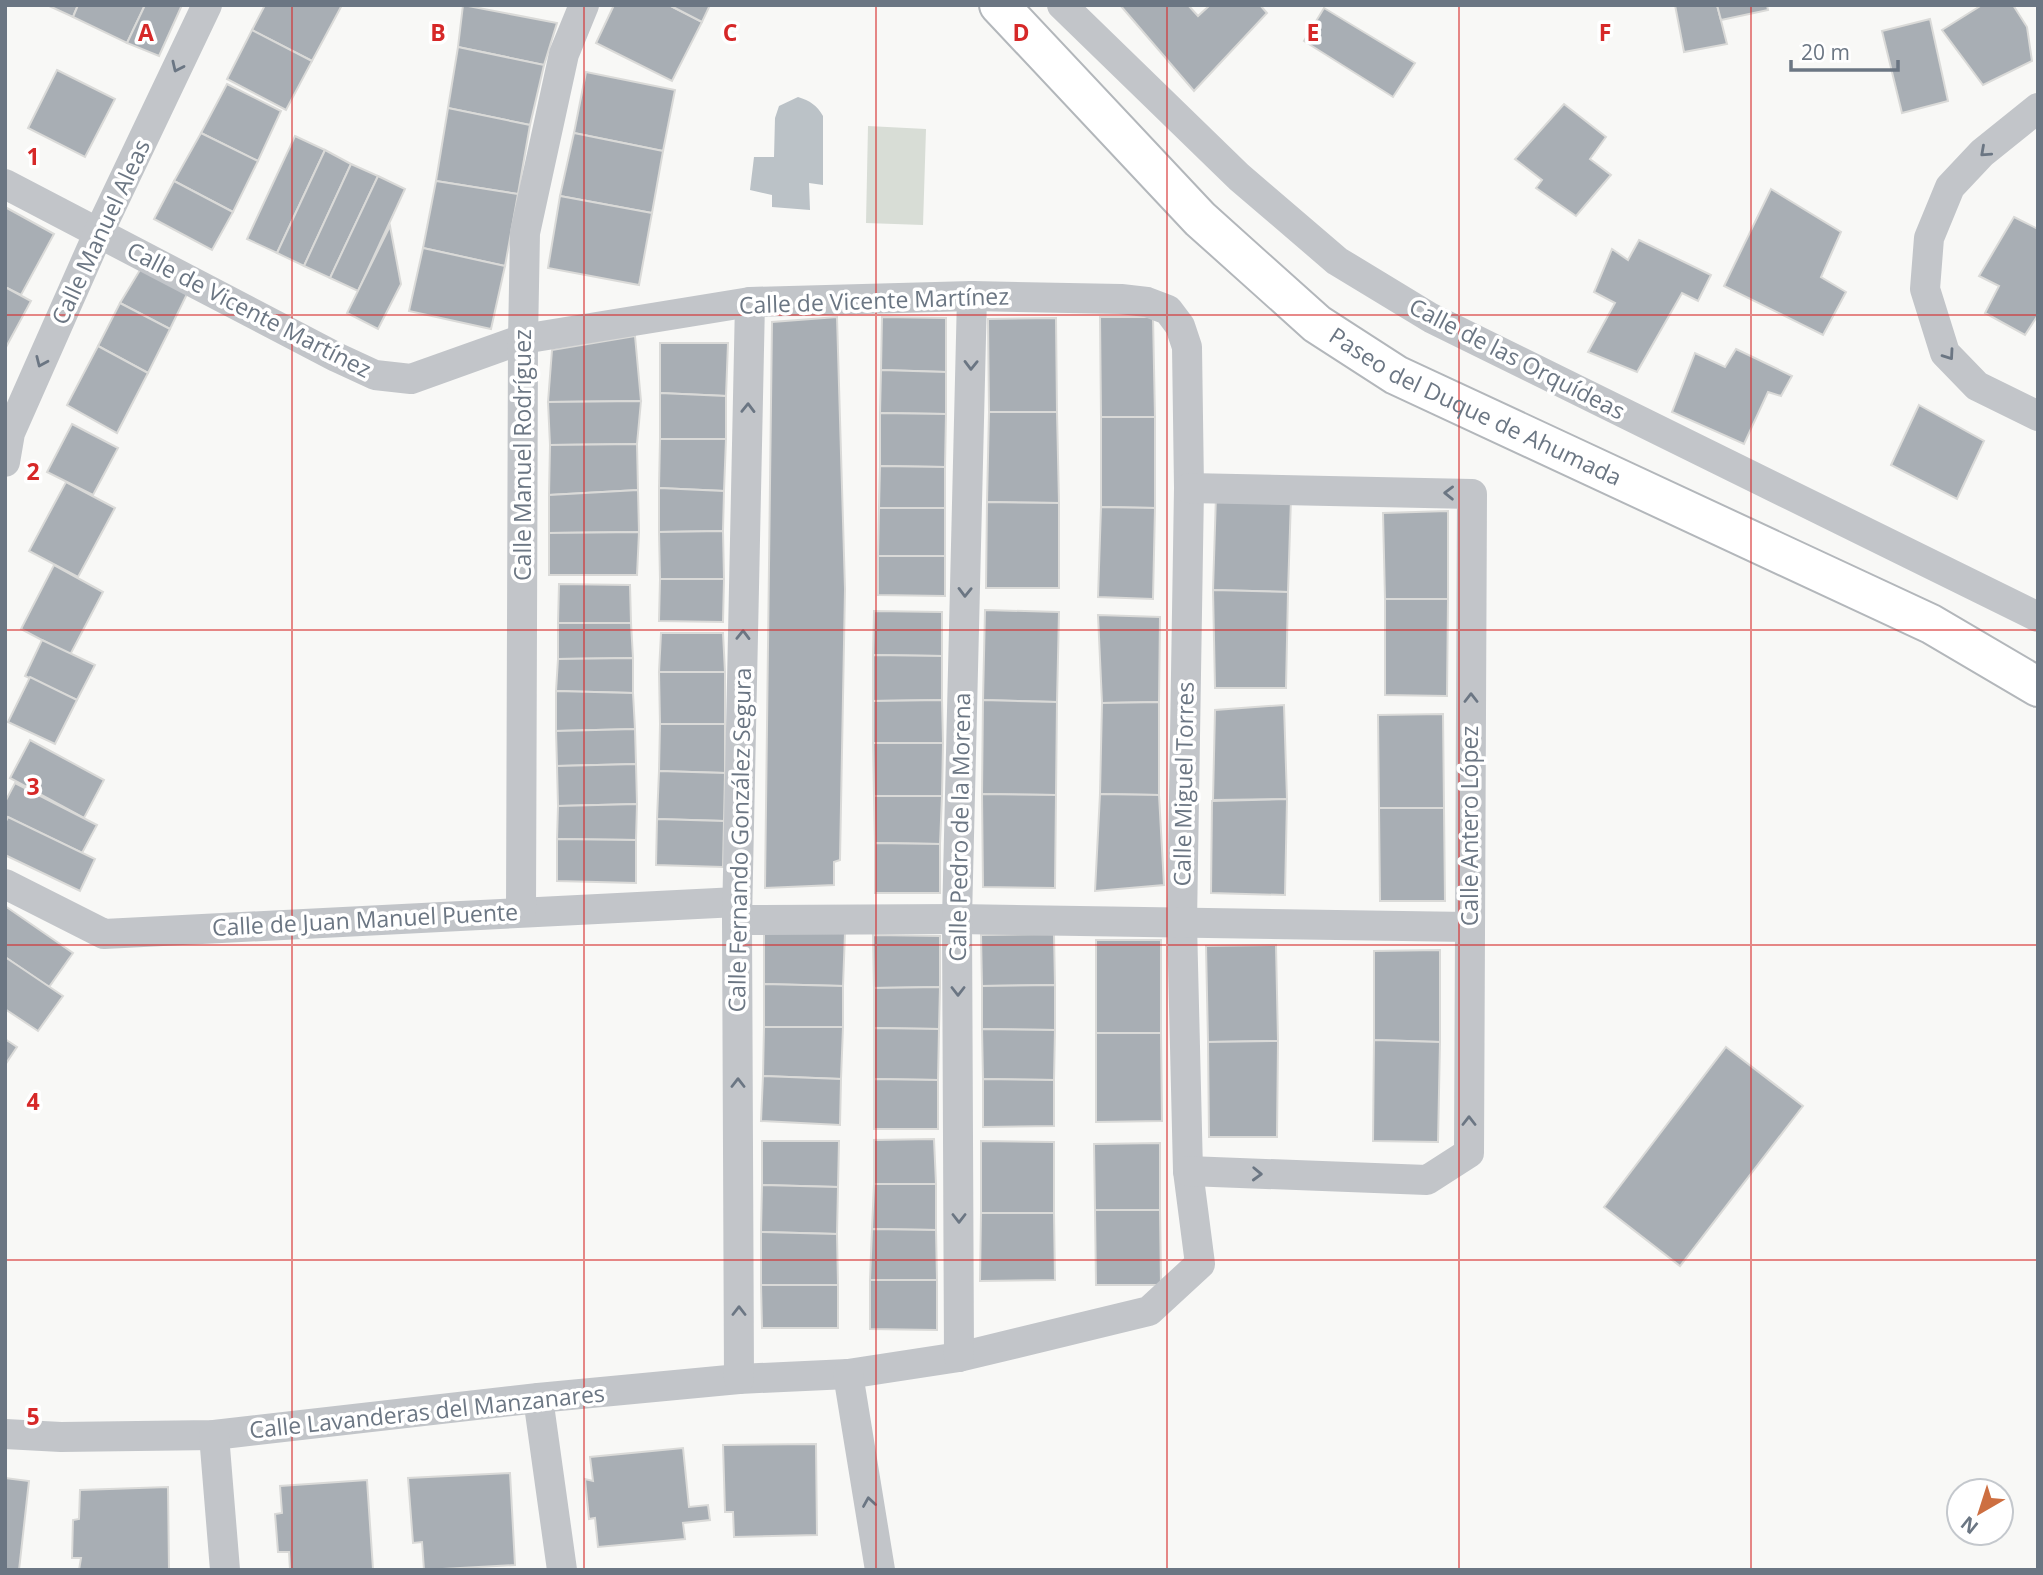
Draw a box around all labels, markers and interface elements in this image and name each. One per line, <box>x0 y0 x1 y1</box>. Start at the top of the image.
text: A <box>138 16 154 48</box>
text: B <box>430 16 446 48</box>
text: C <box>723 16 737 48</box>
text: D <box>1012 16 1030 48</box>
text: E <box>1307 16 1319 48</box>
text: F <box>1599 16 1611 48</box>
scale bar <box>1791 28 1898 72</box>
text: 20 m <box>1801 38 1850 66</box>
one-way arrow <box>172 60 186 72</box>
street label: Calle Manuel Aleas <box>43 134 157 329</box>
text: 1 <box>26 140 40 172</box>
one-way arrow <box>1980 144 1993 156</box>
street label: Calle de Vicente Martínez <box>122 234 377 385</box>
street label: Calle de Vicente Martínez <box>738 279 1009 321</box>
street label: Calle de las Orquídeas <box>1404 290 1631 426</box>
street label: Paseo del Duque de Ahumada <box>1323 319 1627 493</box>
street label: Calle Manuel Rodríguez <box>506 329 538 581</box>
one-way arrow <box>1941 347 1954 360</box>
one-way arrow <box>35 355 49 368</box>
one-way arrow <box>963 359 978 370</box>
one-way arrow <box>740 402 756 413</box>
text: 2 <box>26 455 40 487</box>
one-way arrow <box>1443 486 1454 501</box>
one-way arrow <box>957 587 973 598</box>
one-way arrow <box>735 630 751 640</box>
street label: Calle Fernando González Segura <box>720 667 758 1013</box>
street label: Calle Miguel Torres <box>1165 681 1201 887</box>
street label: Calle Pedro de la Morena <box>941 692 977 962</box>
one-way arrow <box>1463 692 1479 703</box>
street label: Calle Antero López <box>1453 726 1485 926</box>
text: 3 <box>26 770 40 802</box>
street label: Calle de Juan Manuel Puente <box>211 895 519 943</box>
one-way arrow <box>950 986 965 997</box>
one-way arrow <box>730 1077 746 1088</box>
text: 4 <box>26 1085 40 1117</box>
one-way arrow <box>1461 1116 1477 1126</box>
one-way arrow <box>1251 1166 1262 1181</box>
one-way arrow <box>951 1214 967 1224</box>
one-way arrow <box>731 1305 747 1315</box>
street label: Calle Lavanderas del Manzanares <box>248 1376 606 1446</box>
text: 5 <box>26 1400 40 1432</box>
north arrow <box>1945 1477 2015 1547</box>
one-way arrow <box>862 1496 877 1508</box>
text: N <box>1955 1510 1983 1540</box>

